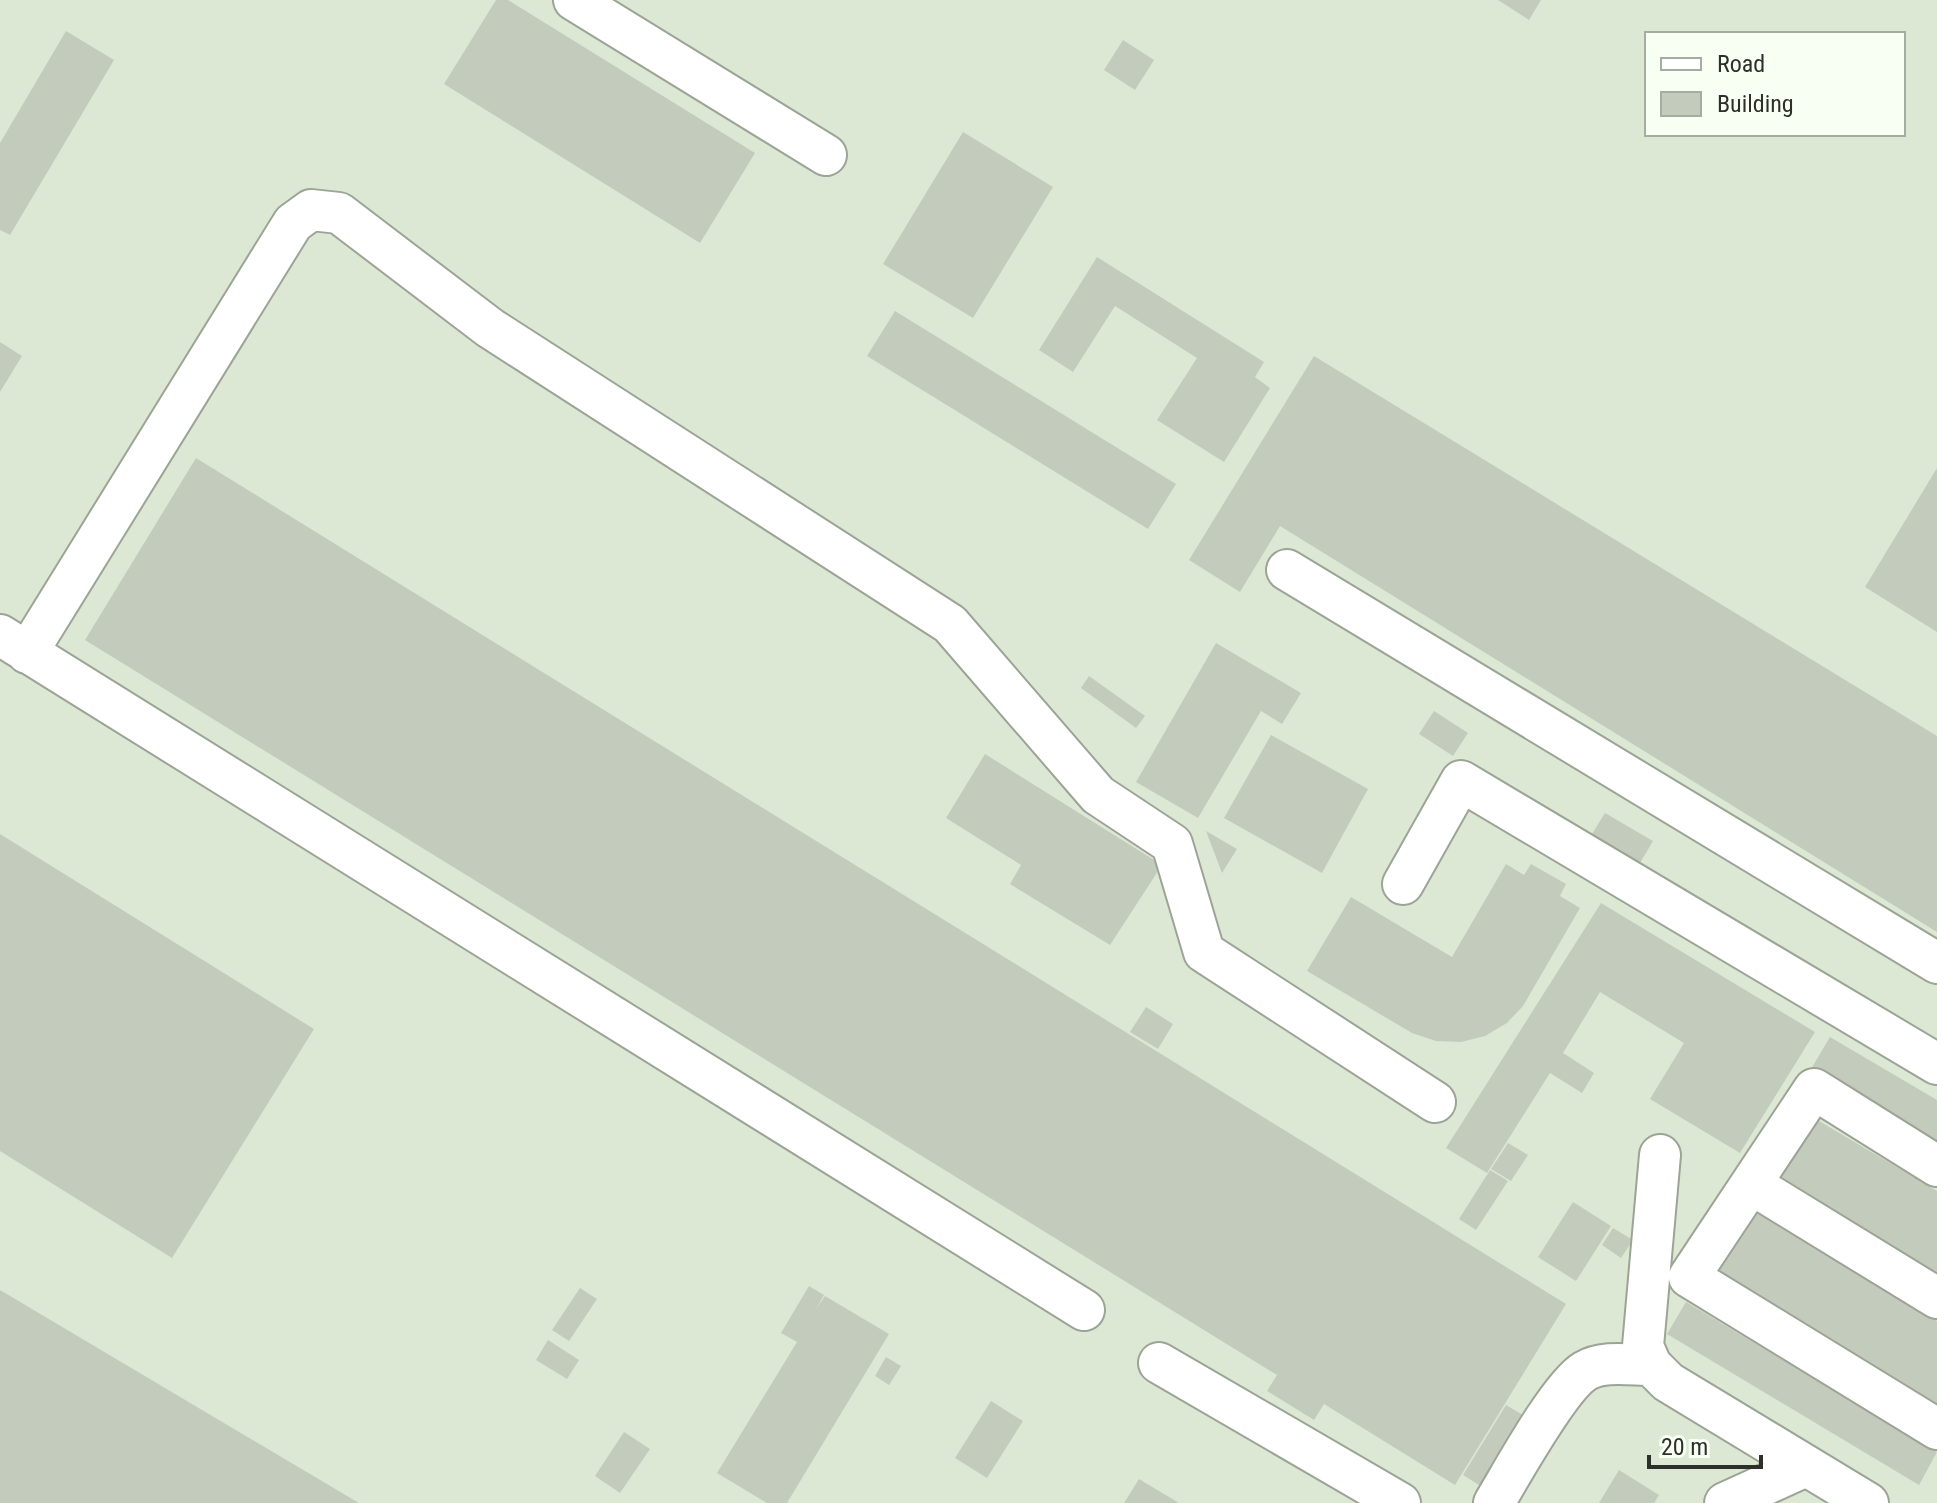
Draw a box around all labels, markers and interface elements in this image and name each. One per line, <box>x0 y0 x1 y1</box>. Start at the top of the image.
legend <box>1645 32 1905 136</box>
text: Road <box>1717 50 1765 78</box>
text: Building <box>1717 90 1794 118</box>
scale bar <box>1649 1419 1761 1469</box>
text: 20 m <box>1661 1433 1708 1461</box>

